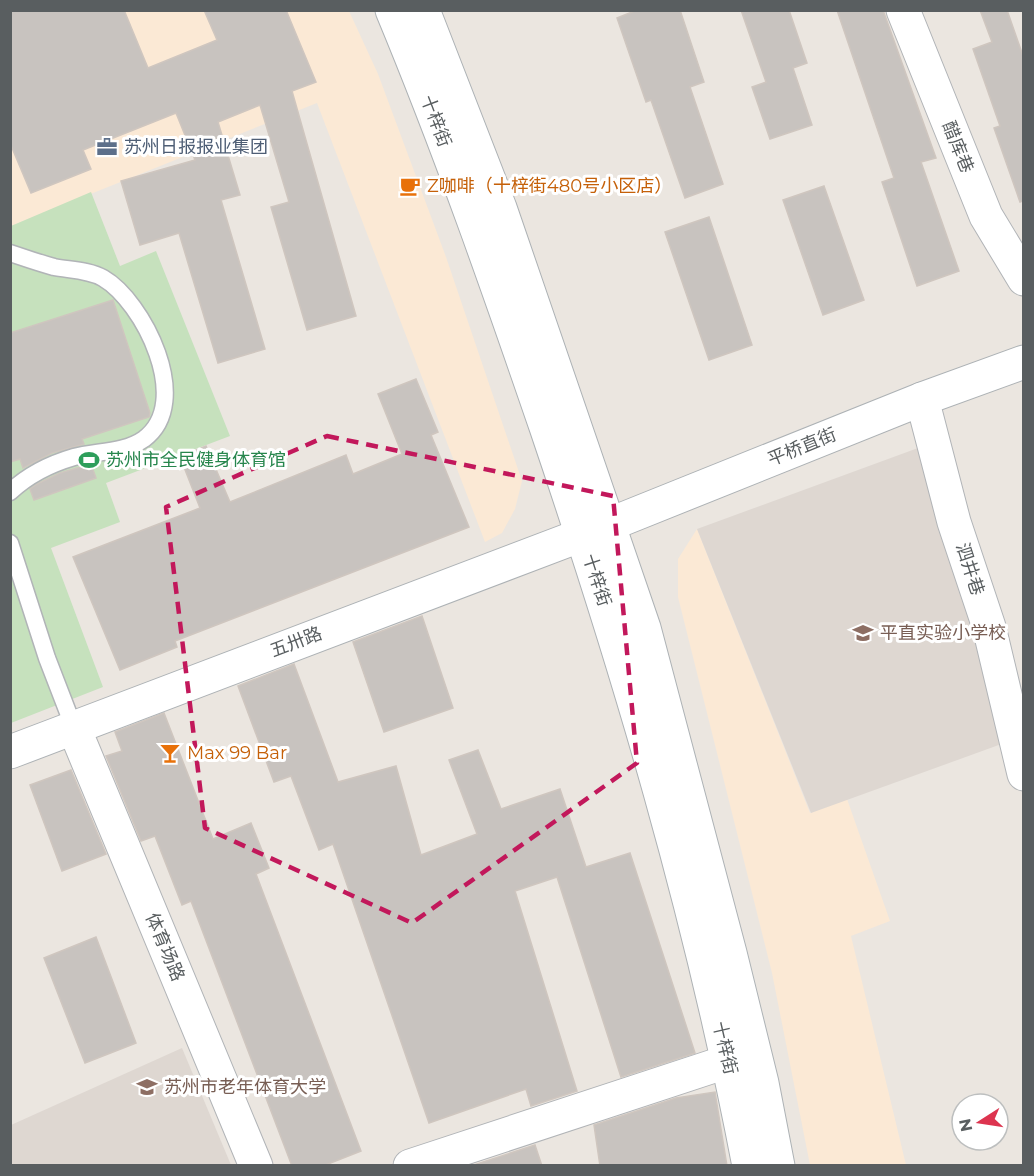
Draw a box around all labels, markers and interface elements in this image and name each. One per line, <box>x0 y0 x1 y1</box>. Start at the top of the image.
street label: 十梓街 <box>416 92 456 150</box>
street label: 醋库巷 <box>938 118 978 176</box>
office icon: 苏州日报报业集团 <box>95 135 119 159</box>
place label: 苏州日报报业集团 <box>124 136 268 158</box>
cafe icon: Z咖啡（十梓街480号小区店） <box>398 174 422 198</box>
place label: Z咖啡（十梓街480号小区店） <box>427 175 672 197</box>
street label: 平桥直街 <box>765 423 839 471</box>
sports icon: 苏州市全民健身体育馆 <box>77 448 101 472</box>
place label: 苏州市全民健身体育馆 <box>106 449 286 471</box>
street label: 泗井巷 <box>951 540 989 598</box>
street label: 十梓街 <box>578 551 616 609</box>
school or university icon: 平直实验小学校 <box>851 621 875 645</box>
street label: 五卅路 <box>267 622 325 662</box>
place label: 平直实验小学校 <box>880 622 1006 644</box>
bar icon: Max 99 Bar <box>158 741 182 765</box>
place label: Max 99 Bar <box>187 742 287 764</box>
street label: 体育场路 <box>141 910 189 984</box>
street label: 十梓街 <box>708 1019 742 1077</box>
school or university icon: 苏州市老年体育大学 <box>135 1075 159 1099</box>
place label: 苏州市老年体育大学 <box>164 1076 326 1098</box>
north arrow <box>950 1092 1010 1152</box>
text: N <box>955 1117 976 1133</box>

